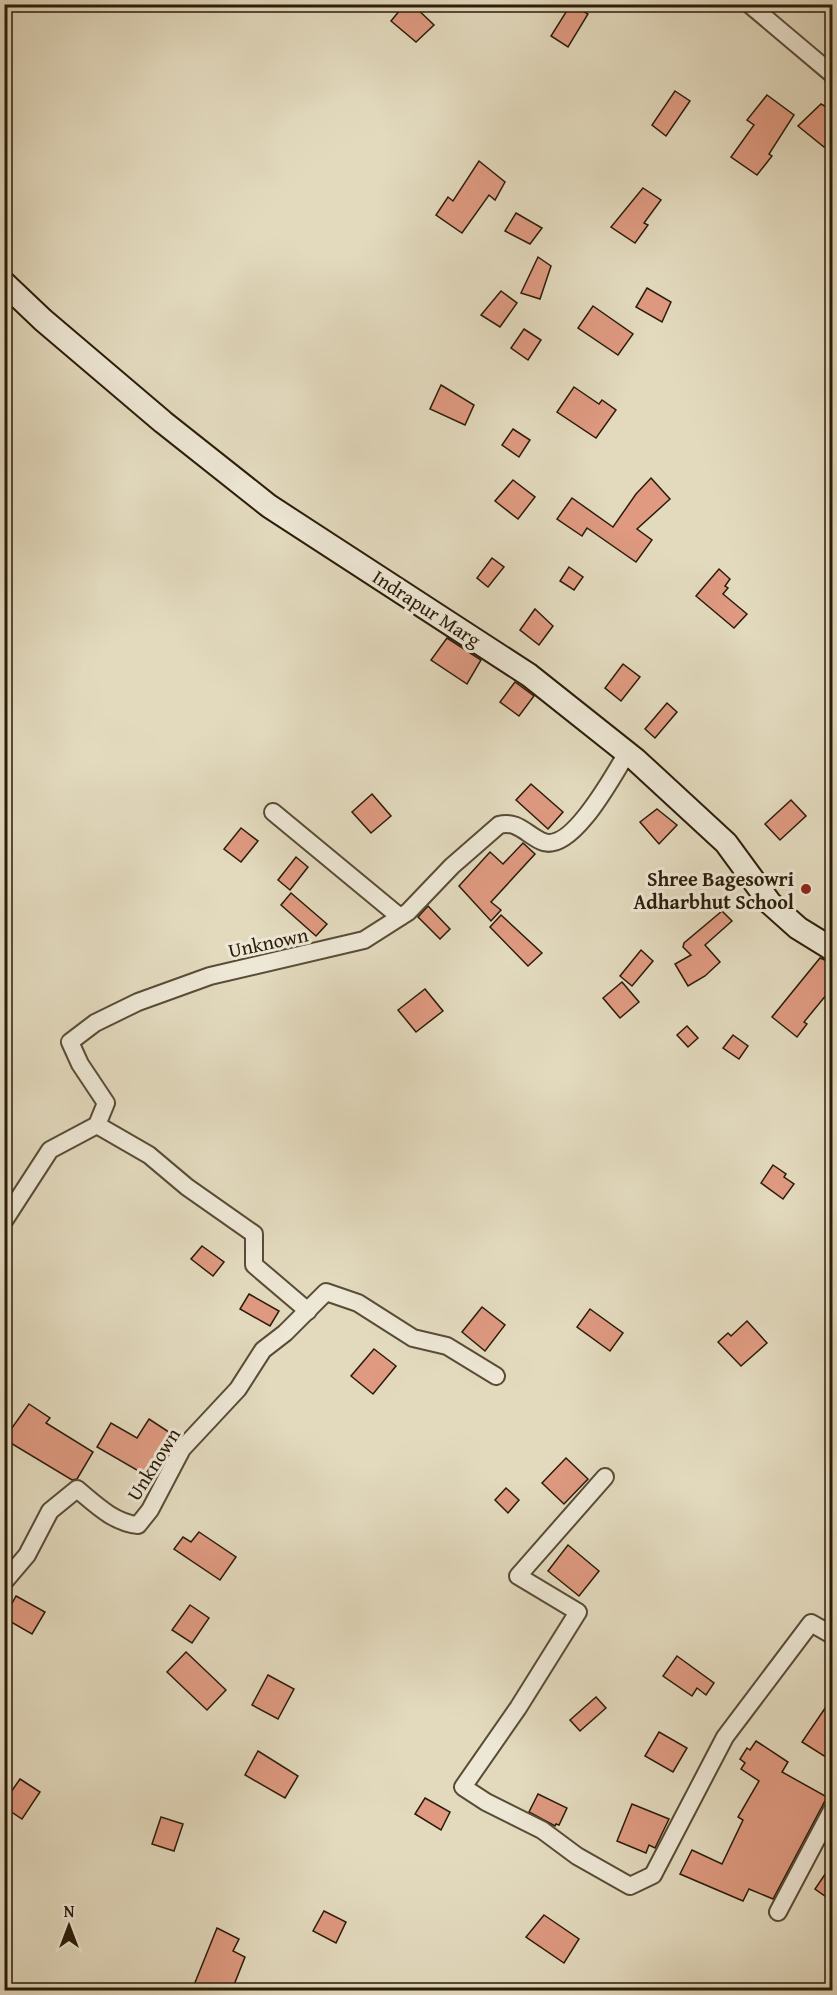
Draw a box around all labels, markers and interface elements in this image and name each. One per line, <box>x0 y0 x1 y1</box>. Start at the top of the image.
street label: Indrapur Marg <box>367 562 487 654</box>
place label: Shree Bagesowri Adharbhut School <box>634 864 794 916</box>
marker: Shree Bagesowri Adharbhut School <box>799 882 813 896</box>
street label: Unknown <box>225 919 311 965</box>
street label: Unknown <box>119 1422 187 1506</box>
north arrow <box>39 1896 99 1956</box>
text: N <box>64 1899 75 1923</box>

